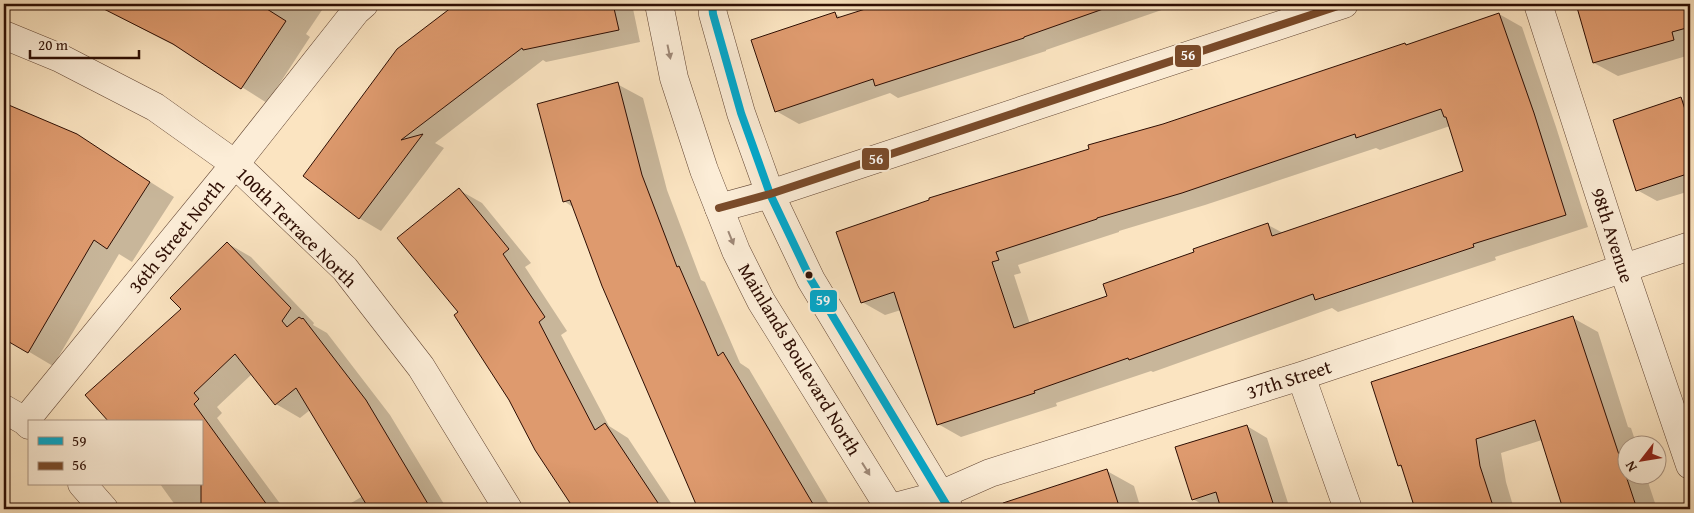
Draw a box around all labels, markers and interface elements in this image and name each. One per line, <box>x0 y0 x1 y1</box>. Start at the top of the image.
scale bar <box>30 28 139 60</box>
text: 20 m <box>38 34 69 55</box>
one-way arrow <box>665 44 673 60</box>
line badge: 56 <box>1174 44 1202 68</box>
text: 56 <box>1181 45 1195 65</box>
line badge: 56 <box>861 147 890 171</box>
text: 56 <box>869 149 883 169</box>
street label: 100th Terrace North <box>230 160 364 294</box>
street label: 36th Street North <box>121 173 231 299</box>
street label: 98th Avenue <box>1585 184 1642 286</box>
one-way arrow <box>728 231 736 246</box>
street label: Mainlands Boulevard North <box>731 258 869 461</box>
unlabelled marker <box>804 270 814 280</box>
line badge: 59 <box>809 289 838 313</box>
text: 59 <box>816 290 830 310</box>
street label: 37th Street <box>1243 352 1335 406</box>
legend <box>28 420 202 486</box>
text: 59 <box>72 430 86 451</box>
north arrow <box>1616 436 1666 486</box>
text: 56 <box>72 454 86 475</box>
text: N <box>1620 457 1642 476</box>
one-way arrow <box>861 463 870 476</box>

